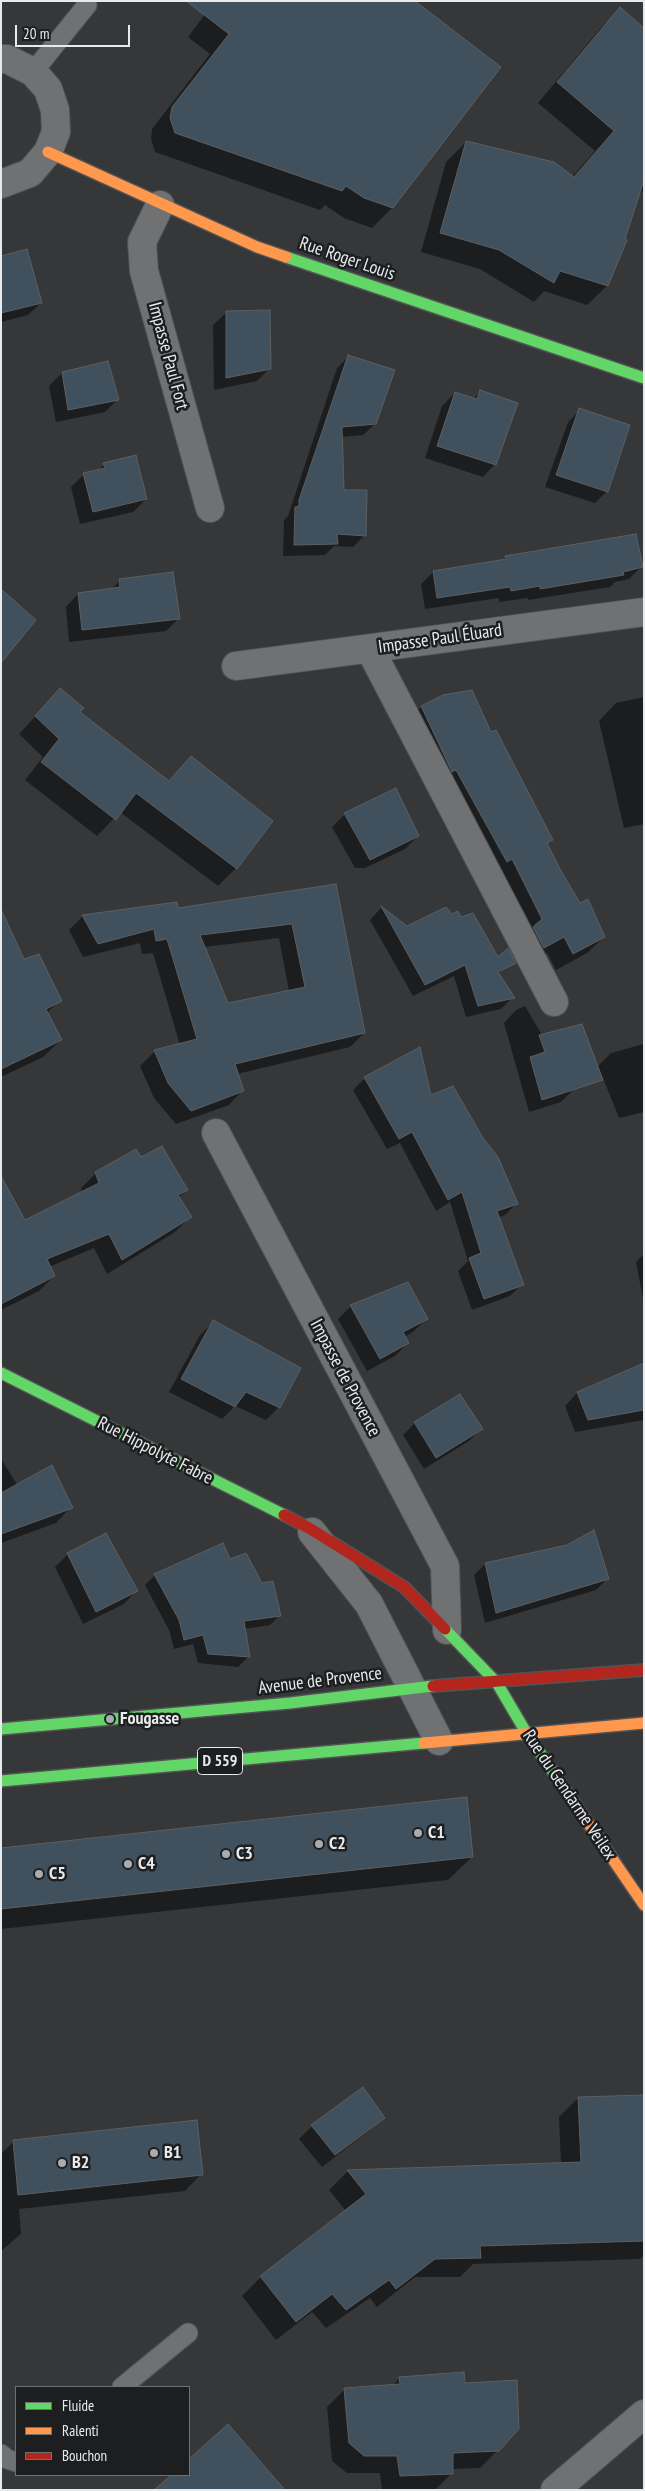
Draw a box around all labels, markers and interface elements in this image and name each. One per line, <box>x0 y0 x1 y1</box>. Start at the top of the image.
scale bar <box>18 15 132 47</box>
text: 20 m <box>23 24 49 43</box>
street label: Rue Roger Louis <box>296 233 398 285</box>
street label: Impasse Paul Fort <box>143 300 193 412</box>
street label: Impasse Paul Éluard <box>377 620 503 658</box>
street label: Impasse de Provence <box>305 1316 385 1440</box>
street label: Rue Hippolyte Fabre <box>94 1413 216 1489</box>
street label: Avenue de Provence <box>257 1663 383 1699</box>
place label: Fougasse <box>120 1708 179 1730</box>
marker: Fougasse <box>104 1713 116 1725</box>
street label: Rue du Gendarme Veilex <box>518 1726 620 1864</box>
road number: D 559 <box>198 1748 242 1774</box>
place label: C1 <box>428 1822 445 1844</box>
marker: C1 <box>412 1827 424 1839</box>
place label: C2 <box>329 1833 346 1855</box>
marker: C2 <box>313 1838 325 1850</box>
place label: C3 <box>236 1843 253 1865</box>
marker: C3 <box>220 1848 232 1860</box>
place label: C4 <box>138 1853 155 1875</box>
marker: C4 <box>122 1858 134 1870</box>
place label: C5 <box>49 1863 66 1885</box>
marker: C5 <box>33 1868 45 1880</box>
place label: B1 <box>164 2142 181 2164</box>
marker: B1 <box>148 2147 160 2159</box>
place label: B2 <box>72 2152 89 2174</box>
marker: B2 <box>56 2157 68 2169</box>
legend <box>15 2386 190 2476</box>
text: Fluide <box>62 2396 94 2415</box>
text: Ralenti <box>62 2421 99 2440</box>
text: Bouchon <box>62 2446 107 2465</box>

